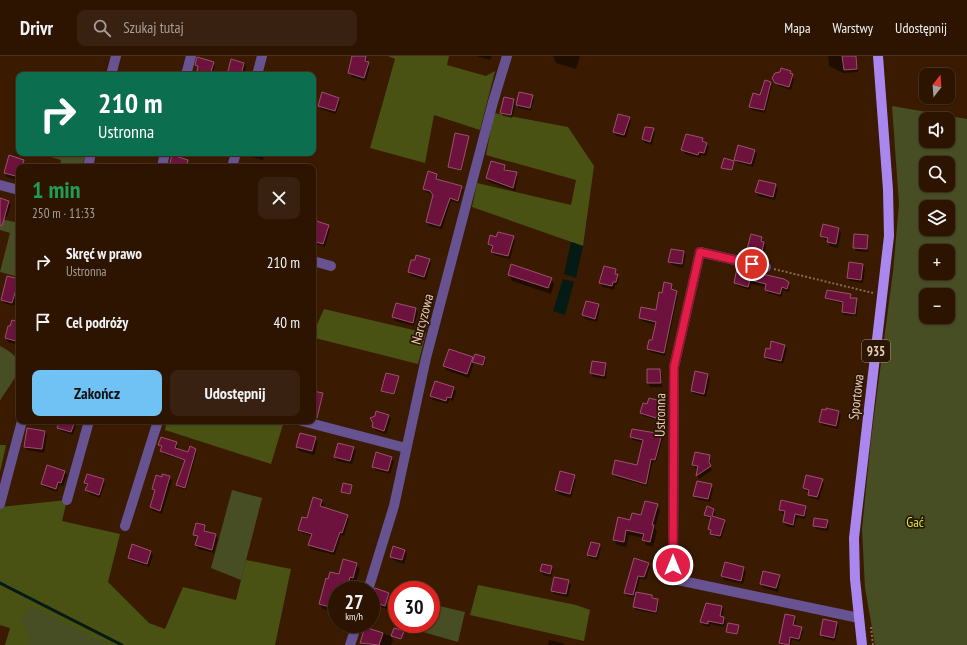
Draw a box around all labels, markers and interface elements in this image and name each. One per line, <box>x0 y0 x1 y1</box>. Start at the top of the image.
search box <box>77 10 357 46</box>
text: Drivr <box>20 16 53 40</box>
icon: search <box>91 17 113 39</box>
text: Szukaj tutaj <box>123 18 184 37</box>
text: Mapa <box>784 19 811 37</box>
text: Warstwy <box>833 19 873 37</box>
text: Udostępnij <box>895 19 947 37</box>
north arrow <box>919 68 955 104</box>
map controls <box>919 68 955 324</box>
text: 210 m <box>98 84 162 121</box>
icon: right <box>32 88 84 140</box>
button: sound <box>919 112 955 148</box>
text: Ustronna <box>98 120 154 143</box>
button: search <box>919 156 955 192</box>
text: 1 min <box>32 174 80 205</box>
button: close <box>258 177 300 219</box>
button: layers <box>919 200 955 236</box>
text: 250 m · 11:33 <box>32 205 95 222</box>
text: Skręć w prawo <box>66 244 142 263</box>
button: + <box>919 244 955 280</box>
pin <box>735 247 769 281</box>
icon: right <box>32 251 54 273</box>
text: 210 m <box>267 253 300 272</box>
icon: arrive <box>741 253 763 275</box>
text: Ustronna <box>66 263 107 280</box>
button: − <box>919 288 955 324</box>
street label: Narcyzowa <box>407 292 437 346</box>
icon: arrive <box>32 311 54 333</box>
text: Cel podróży <box>66 313 128 332</box>
text: 40 m <box>274 313 300 332</box>
road number: 935 <box>862 340 890 362</box>
button: Zakończ <box>32 370 162 416</box>
button: Udostępnij <box>170 370 300 416</box>
street label: Sportowa <box>844 373 868 421</box>
street label: Ustronna <box>651 393 669 437</box>
park label: Gać <box>906 513 924 531</box>
position arrow <box>652 544 694 586</box>
speed limit sign: 30 <box>388 581 440 633</box>
text: 27 <box>344 589 364 615</box>
text: km/h <box>345 610 363 623</box>

